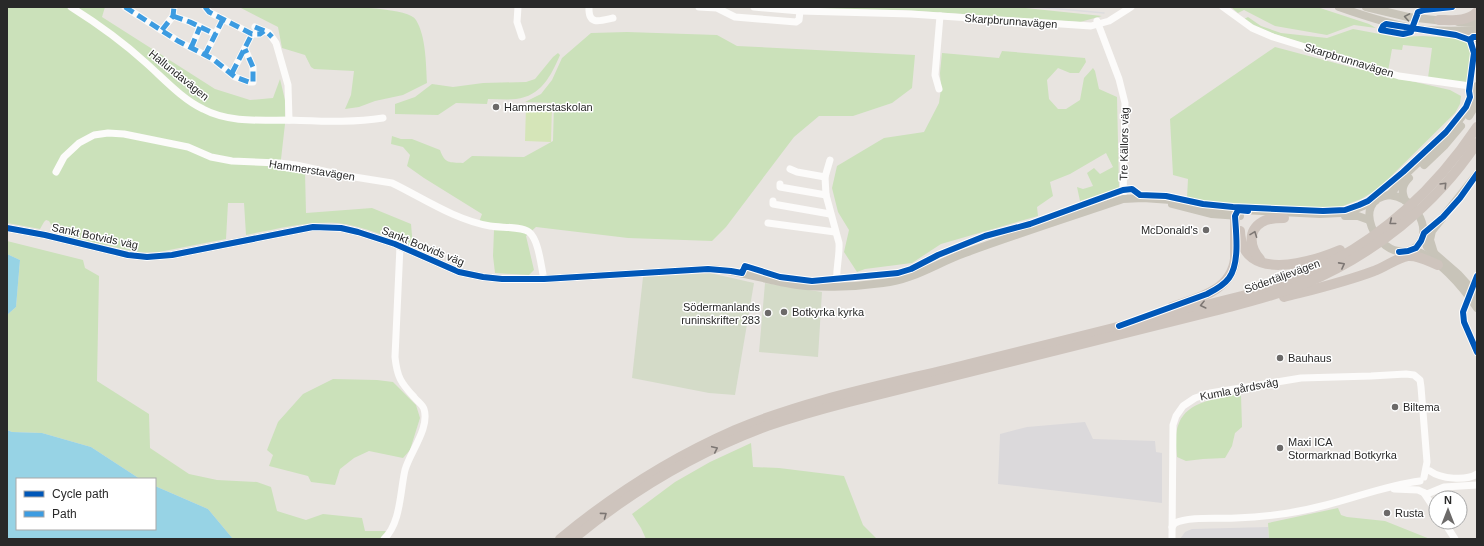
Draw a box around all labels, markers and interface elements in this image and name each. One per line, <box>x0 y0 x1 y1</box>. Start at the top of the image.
street label: Skarpbrunnavägen <box>964 12 1058 30</box>
one-way arrow <box>1404 13 1410 22</box>
street label: Skarpbrunnavägen <box>1303 41 1395 79</box>
street label: Hallundavägen <box>147 47 211 103</box>
place label: Hammerstaskolan <box>504 101 593 113</box>
marker: Hammerstaskolan <box>491 102 501 112</box>
street label: Tre Källors väg <box>1117 107 1131 181</box>
street label: Hammerstavägen <box>268 157 356 183</box>
one-way arrow <box>1439 182 1447 190</box>
one-way arrow <box>1389 217 1396 224</box>
street label: Sankt Botvids väg <box>51 221 139 251</box>
street label: Sankt Botvids väg <box>380 224 466 268</box>
place label: McDonald's <box>1141 224 1198 236</box>
marker: McDonald's <box>1201 225 1211 235</box>
one-way arrow <box>1249 230 1257 237</box>
street label: Södertäljevägen <box>1243 257 1321 295</box>
one-way arrow <box>1338 263 1346 270</box>
place label: Södermanlands runinskrifter 283 <box>681 301 760 326</box>
one-way arrow <box>1200 301 1207 309</box>
place label: Botkyrka kyrka <box>792 306 865 318</box>
marker: Botkyrka kyrka <box>779 307 789 317</box>
marker: Södermanlands runinskrifter 283 <box>763 308 773 318</box>
place label: Bauhaus <box>1288 352 1332 364</box>
marker: Bauhaus <box>1275 353 1285 363</box>
street label: Kumla gårdsväg <box>1199 376 1279 402</box>
place label: Biltema <box>1403 401 1441 413</box>
marker: Biltema <box>1390 402 1400 412</box>
place label: Maxi ICA Stormarknad Botkyrka <box>1288 436 1398 461</box>
marker: Maxi ICA Stormarknad Botkyrka <box>1275 443 1285 453</box>
one-way arrow <box>711 446 718 454</box>
legend <box>16 478 156 530</box>
text: Cycle path <box>52 487 109 501</box>
north arrow <box>1428 490 1468 530</box>
text: N <box>1444 494 1452 506</box>
text: Path <box>52 507 77 521</box>
place label: Rusta <box>1395 507 1425 519</box>
marker: Rusta <box>1382 508 1392 518</box>
one-way arrow <box>599 513 606 520</box>

